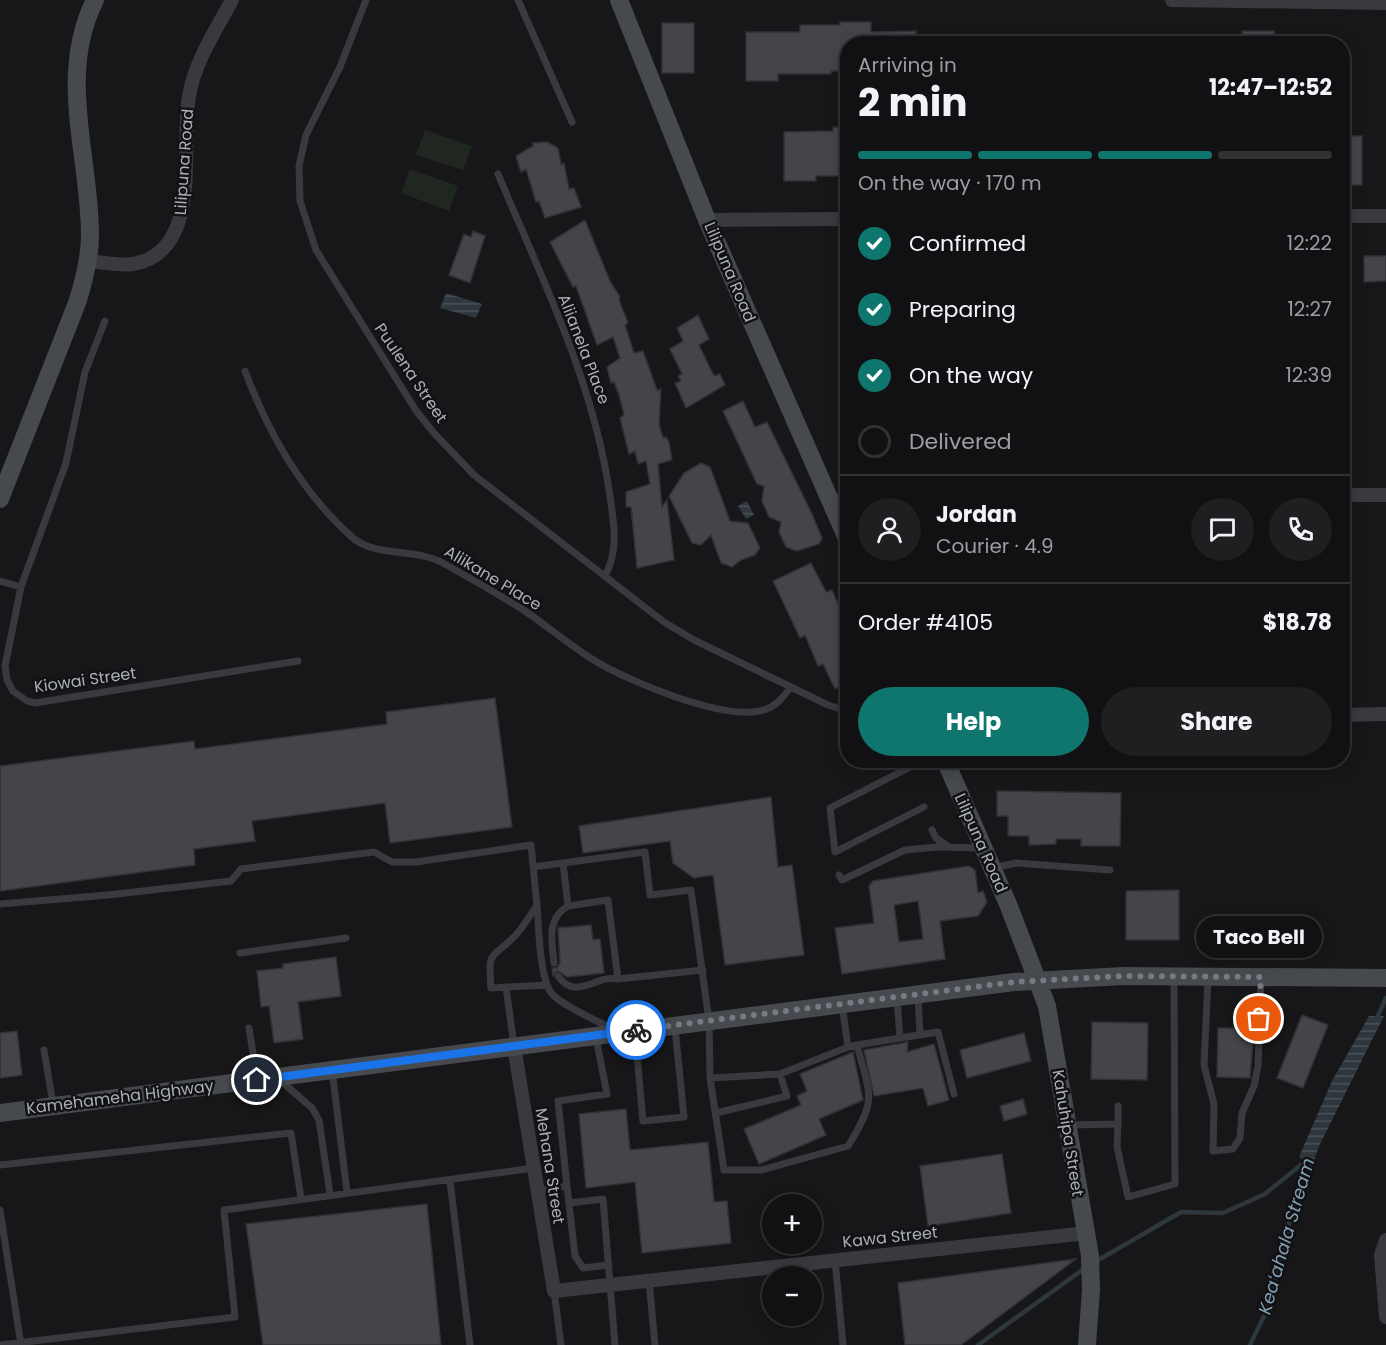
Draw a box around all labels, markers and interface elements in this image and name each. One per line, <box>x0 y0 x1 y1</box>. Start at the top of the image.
text: Arriving in <box>858 51 957 79</box>
text: 12:47–12:52 <box>1209 72 1332 103</box>
text: 2 min <box>858 75 968 130</box>
street label: Lilipuna Road <box>169 108 199 216</box>
text: On the way · 170 m <box>858 169 1042 197</box>
street label: Lilipuna Road <box>699 218 761 326</box>
icon: check <box>858 227 891 260</box>
text: Confirmed <box>909 228 1026 259</box>
text: 12:22 <box>1287 229 1332 257</box>
street label: Aliianela Place <box>552 291 616 407</box>
icon: check <box>858 293 891 326</box>
text: Preparing <box>909 294 1016 325</box>
text: 12:27 <box>1287 295 1332 323</box>
street label: Puulena Street <box>369 319 453 428</box>
icon: check <box>858 359 891 392</box>
text: On the way <box>909 360 1033 391</box>
text: 12:39 <box>1285 361 1332 389</box>
text: Delivered <box>909 426 1012 457</box>
button: person <box>858 498 921 561</box>
button: chat <box>1191 498 1254 561</box>
button: phone <box>1269 498 1332 561</box>
text: Jordan <box>936 499 1017 530</box>
text: Courier · 4.9 <box>936 532 1054 560</box>
street label: Aliikane Place <box>440 540 546 616</box>
text: Order #4105 <box>858 607 993 638</box>
text: $18.78 <box>1263 607 1332 638</box>
street label: Kiowai Street <box>33 661 138 699</box>
button: Help <box>858 687 1089 756</box>
button: Share <box>1101 687 1332 756</box>
street label: Lilipuna Road <box>949 790 1013 896</box>
callout: Taco Bell <box>1196 917 1322 959</box>
text: Taco Bell <box>1213 923 1305 951</box>
pin <box>1233 993 1284 1044</box>
courier <box>606 1000 666 1060</box>
icon: bag <box>1242 1002 1275 1035</box>
icon: bike <box>620 1014 653 1047</box>
pin <box>231 1054 282 1105</box>
icon: home <box>240 1063 273 1096</box>
street label: Kahuhipa Street <box>1047 1068 1089 1198</box>
street label: Kamehameha Highway <box>25 1074 215 1120</box>
street label: Mehana Street <box>529 1106 571 1226</box>
water label: Keaʻahala Stream <box>1252 1155 1320 1317</box>
map controls <box>762 1194 822 1326</box>
button: + <box>762 1194 822 1254</box>
street label: Kawa Street <box>841 1221 939 1253</box>
button: − <box>762 1266 822 1326</box>

